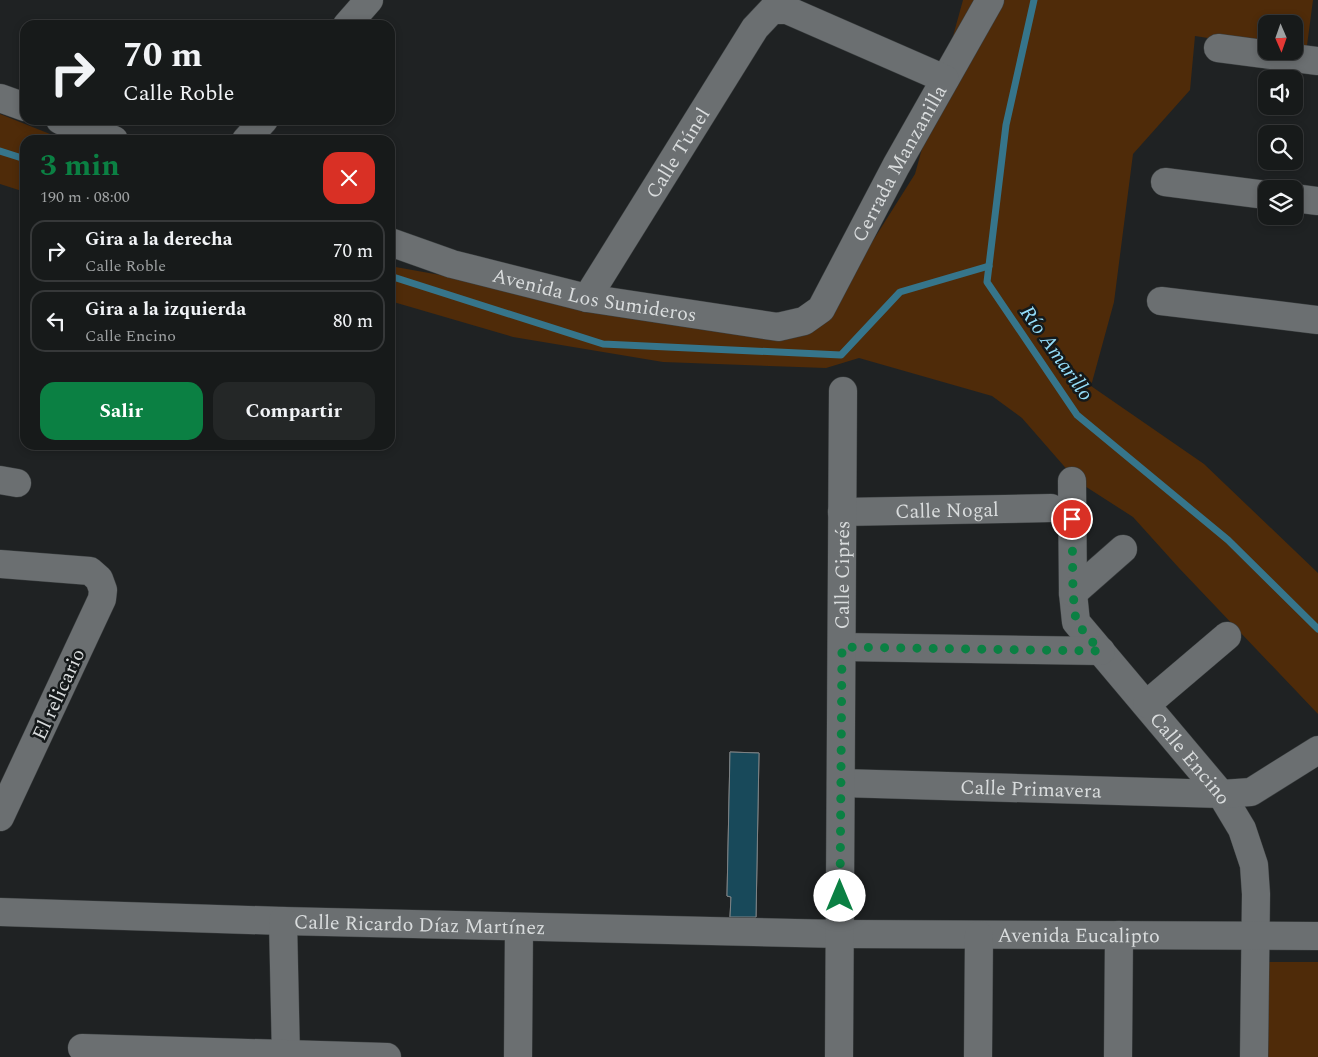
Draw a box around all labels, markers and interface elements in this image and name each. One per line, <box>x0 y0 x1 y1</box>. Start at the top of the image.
north arrow <box>1258 15 1302 60</box>
map controls <box>1258 15 1303 225</box>
text: 70 m <box>123 29 203 82</box>
icon: right <box>40 40 105 105</box>
button: sound <box>1258 70 1303 115</box>
text: Calle Roble <box>123 77 234 110</box>
street label: Cerrada Manzanilla <box>845 79 955 248</box>
street label: Calle Túnel <box>638 102 718 205</box>
button: search <box>1258 125 1303 170</box>
text: 3 min <box>40 143 120 189</box>
button: close <box>323 152 375 204</box>
button: layers <box>1258 180 1303 225</box>
text: 190 m · 08:00 <box>40 185 130 209</box>
text: Gira a la derecha <box>85 225 232 254</box>
icon: right <box>42 237 70 265</box>
text: 70 m <box>333 237 373 266</box>
text: Calle Roble <box>85 254 166 278</box>
street label: Avenida Los Sumideros <box>489 261 699 330</box>
text: Gira a la izquierda <box>85 295 246 324</box>
water label: Río Amarillo <box>1011 299 1101 408</box>
icon: left <box>42 307 70 335</box>
text: 80 m <box>333 307 373 336</box>
text: Calle Encino <box>85 324 176 348</box>
button: Salir <box>40 382 203 440</box>
button: Compartir <box>213 382 375 440</box>
street label: Calle Nogal <box>895 495 999 527</box>
pin <box>1051 498 1093 540</box>
icon: arrive <box>1058 505 1086 533</box>
street label: Calle Ciprés <box>828 520 858 630</box>
street label: El relicario <box>25 644 93 745</box>
street label: Calle Encino <box>1142 705 1238 811</box>
street label: Calle Primavera <box>960 772 1102 807</box>
position arrow <box>813 869 865 921</box>
street label: Calle Ricardo Díaz Martínez <box>294 907 546 943</box>
street label: Avenida Eucalipto <box>998 921 1160 951</box>

